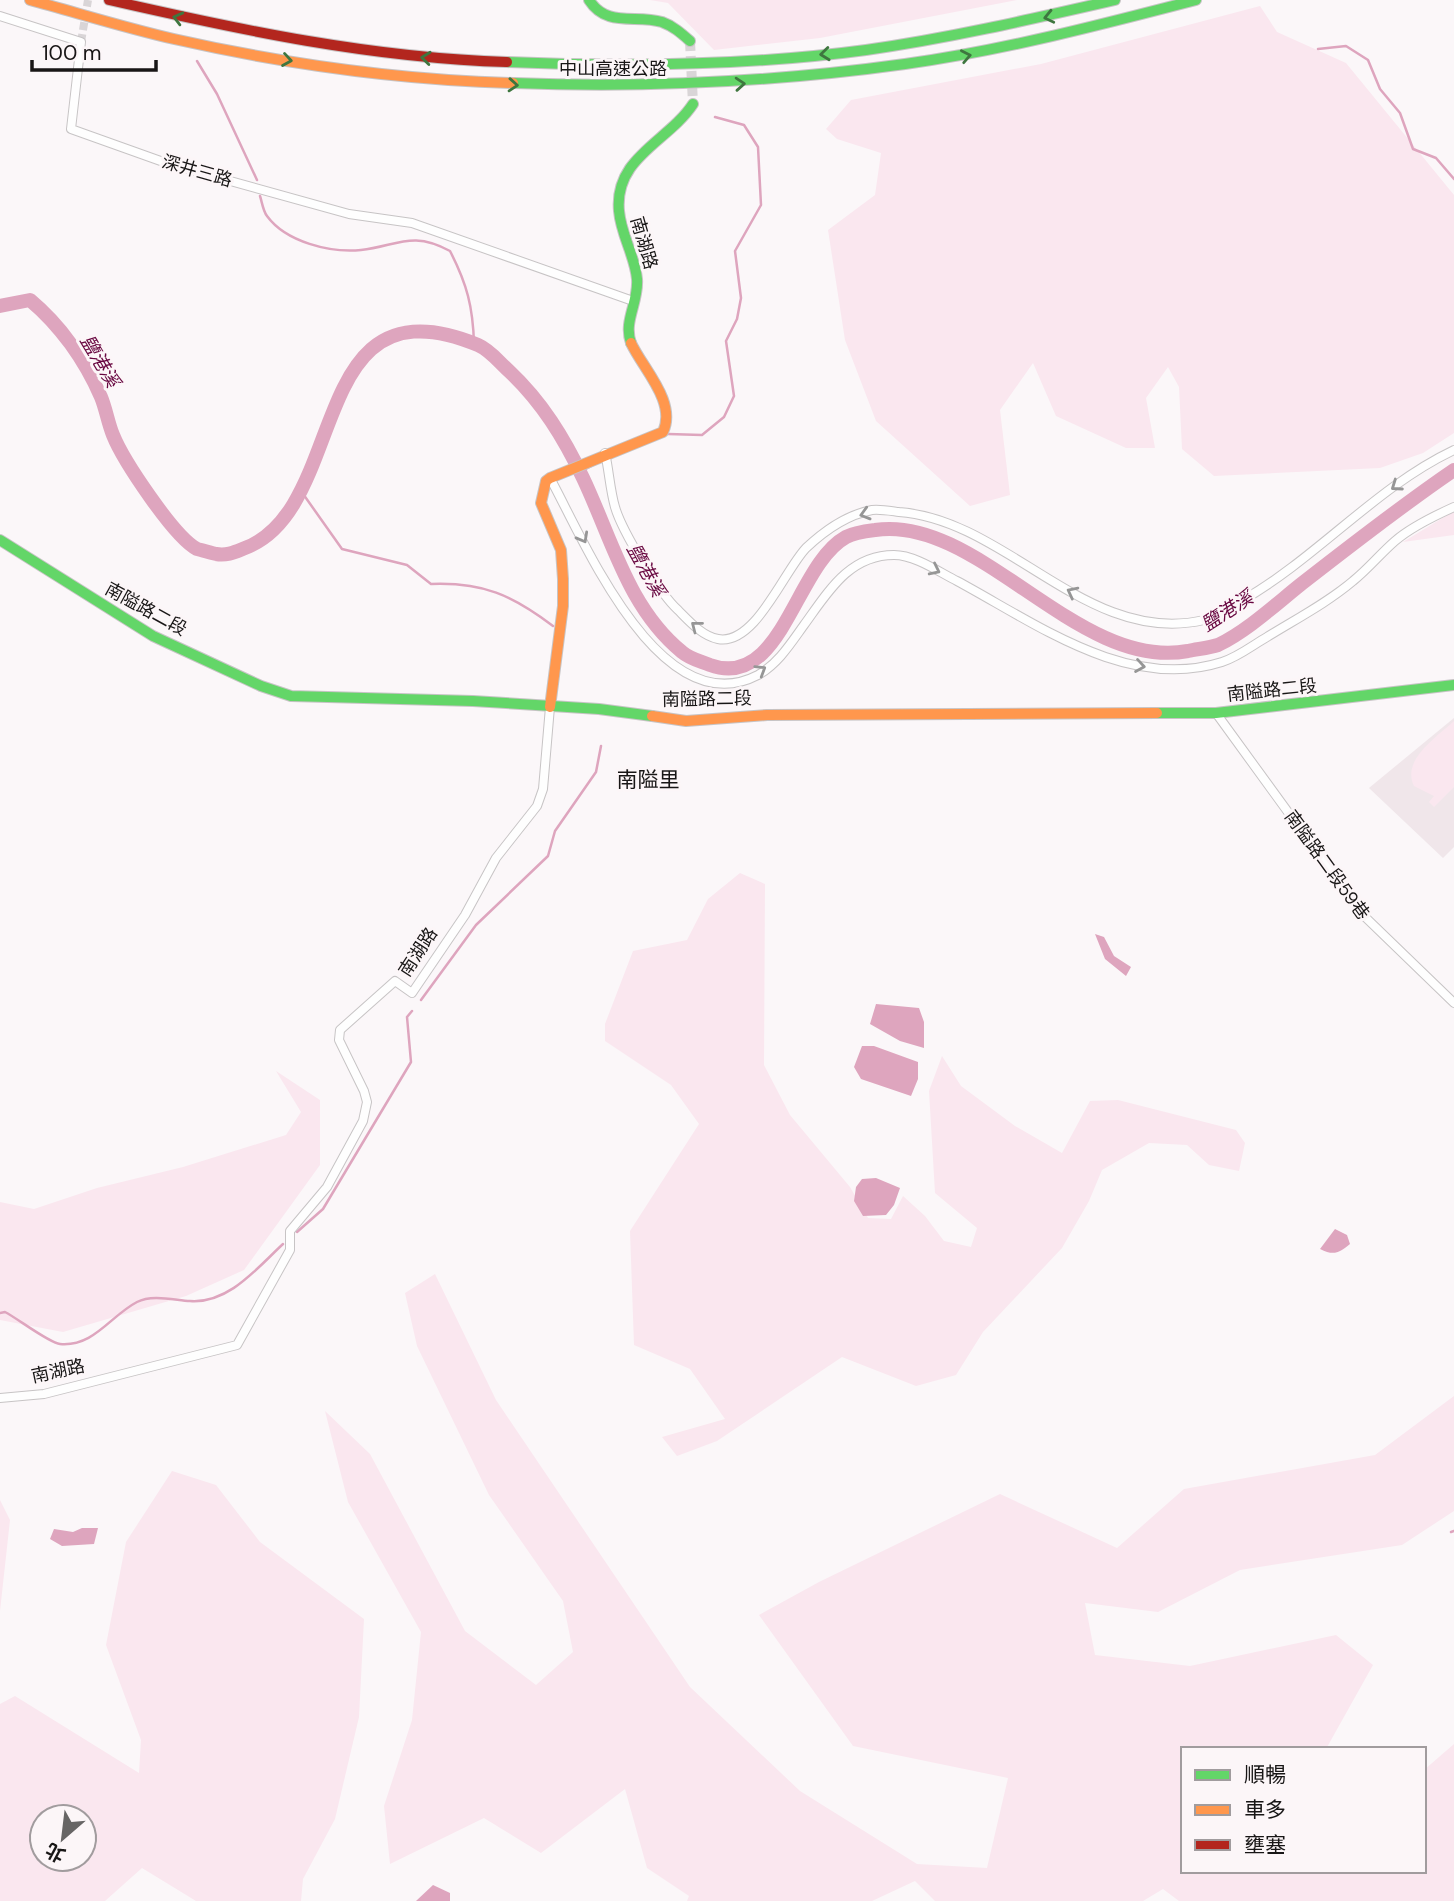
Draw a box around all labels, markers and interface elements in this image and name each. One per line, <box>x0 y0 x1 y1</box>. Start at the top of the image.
one-way arrow <box>1043 8 1055 23</box>
one-way arrow <box>172 12 184 26</box>
scale bar <box>32 28 156 72</box>
text: 100 m <box>42 39 102 67</box>
one-way arrow <box>819 46 830 61</box>
one-way arrow <box>960 49 972 64</box>
one-way arrow <box>421 51 432 66</box>
one-way arrow <box>281 52 293 67</box>
street label: 中山高速公路 <box>559 57 667 81</box>
one-way arrow <box>735 76 746 91</box>
one-way arrow <box>508 77 519 92</box>
street label: 深井三路 <box>159 150 235 192</box>
street label: 南湖路 <box>625 214 663 272</box>
water label: 鹽港溪 <box>75 330 127 394</box>
one-way arrow <box>1391 478 1404 490</box>
one-way arrow <box>859 505 871 520</box>
one-way arrow <box>575 530 588 543</box>
water label: 鹽港溪 <box>621 539 672 604</box>
one-way arrow <box>928 562 940 576</box>
street label: 南隘路二段 <box>101 577 191 641</box>
water label: 鹽港溪 <box>1196 583 1260 637</box>
one-way arrow <box>1067 586 1079 600</box>
one-way arrow <box>691 621 704 634</box>
one-way arrow <box>1134 658 1146 673</box>
one-way arrow <box>753 666 766 679</box>
street label: 南隘路二段 <box>1226 673 1318 707</box>
street label: 南隘路二段 <box>662 686 752 712</box>
district label: 南隘里 <box>617 766 680 794</box>
street label: 南隘路二段59巷 <box>1279 805 1375 925</box>
street label: 南湖路 <box>393 923 443 981</box>
street label: 南湖路 <box>29 1354 87 1388</box>
legend <box>1181 1747 1426 1873</box>
text: 順暢 <box>1244 1761 1286 1789</box>
text: 車多 <box>1244 1796 1286 1824</box>
north arrow <box>28 1803 98 1873</box>
text: 壅塞 <box>1244 1831 1286 1859</box>
text: 北 <box>41 1837 70 1868</box>

